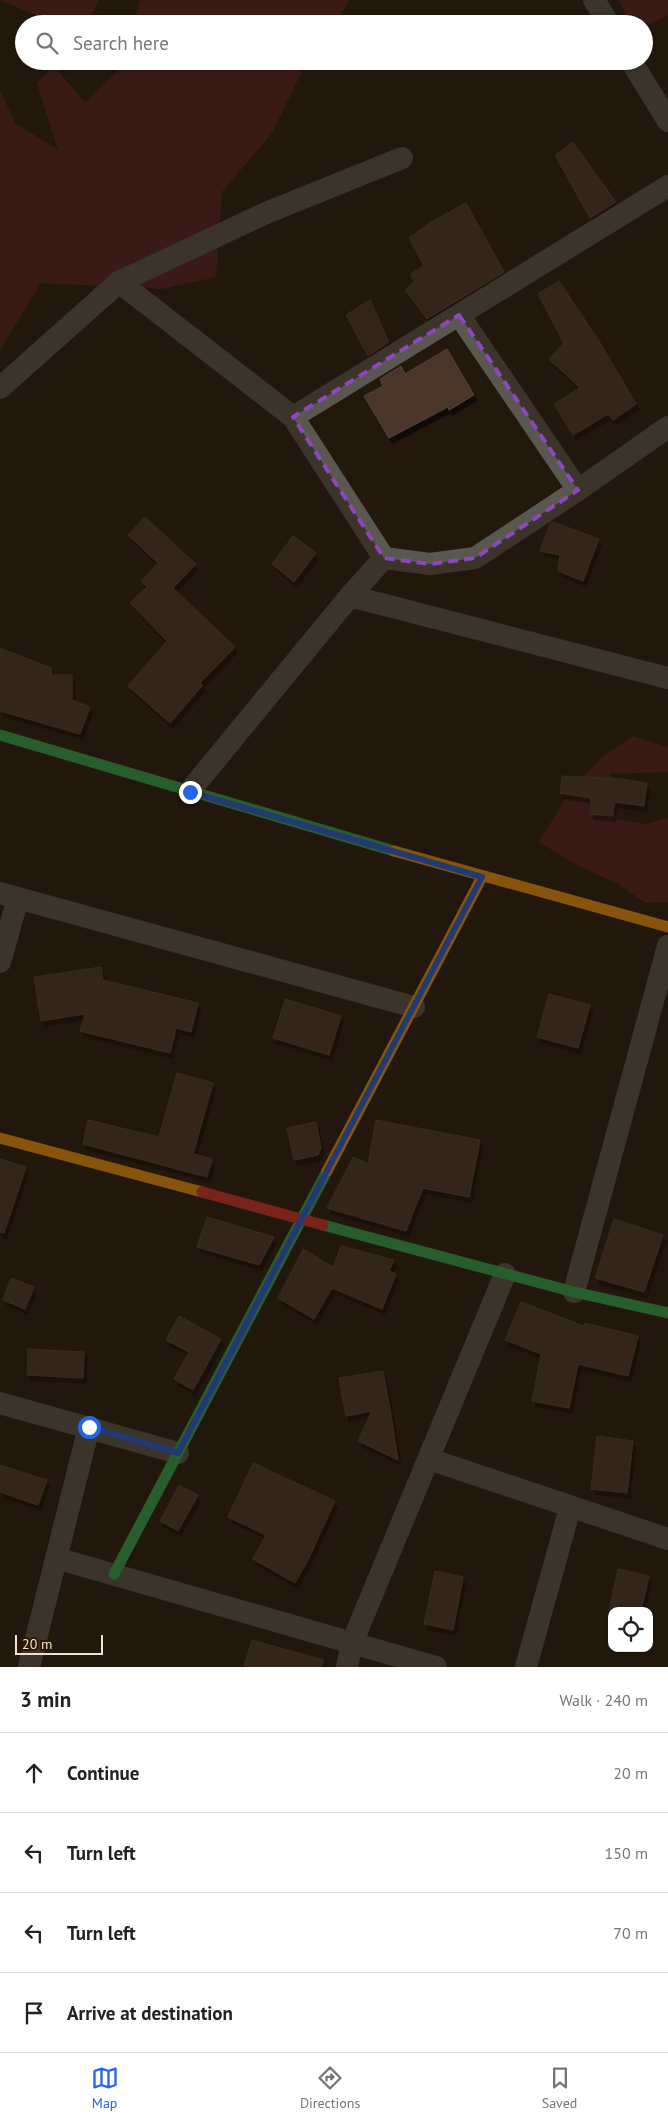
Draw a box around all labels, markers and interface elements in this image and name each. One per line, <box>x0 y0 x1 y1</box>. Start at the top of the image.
search box <box>15 15 653 70</box>
icon: search <box>33 29 61 57</box>
text: Search here <box>73 31 169 55</box>
route end <box>179 781 202 804</box>
route start <box>78 1416 101 1439</box>
map controls <box>608 1607 653 1652</box>
button: locate <box>608 1607 653 1652</box>
scale bar <box>15 1632 102 1655</box>
text: 20 m <box>22 1635 52 1653</box>
text: 3 min <box>20 1686 71 1713</box>
text: Walk · 240 m <box>559 1690 648 1710</box>
icon: ahead <box>20 1759 48 1787</box>
text: Continue <box>67 1761 139 1785</box>
text: 20 m <box>613 1763 648 1783</box>
icon: left <box>20 1839 48 1867</box>
text: Turn left <box>67 1841 136 1865</box>
text: 150 m <box>605 1843 648 1863</box>
icon: left <box>20 1919 48 1947</box>
text: Turn left <box>67 1921 136 1945</box>
text: 70 m <box>613 1923 648 1943</box>
icon: arrive <box>20 1999 48 2027</box>
text: Arrive at destination <box>67 2001 233 2025</box>
tab: Map <box>91 2064 119 2112</box>
tab: Directions <box>300 2064 360 2112</box>
tab: Saved <box>542 2064 577 2112</box>

